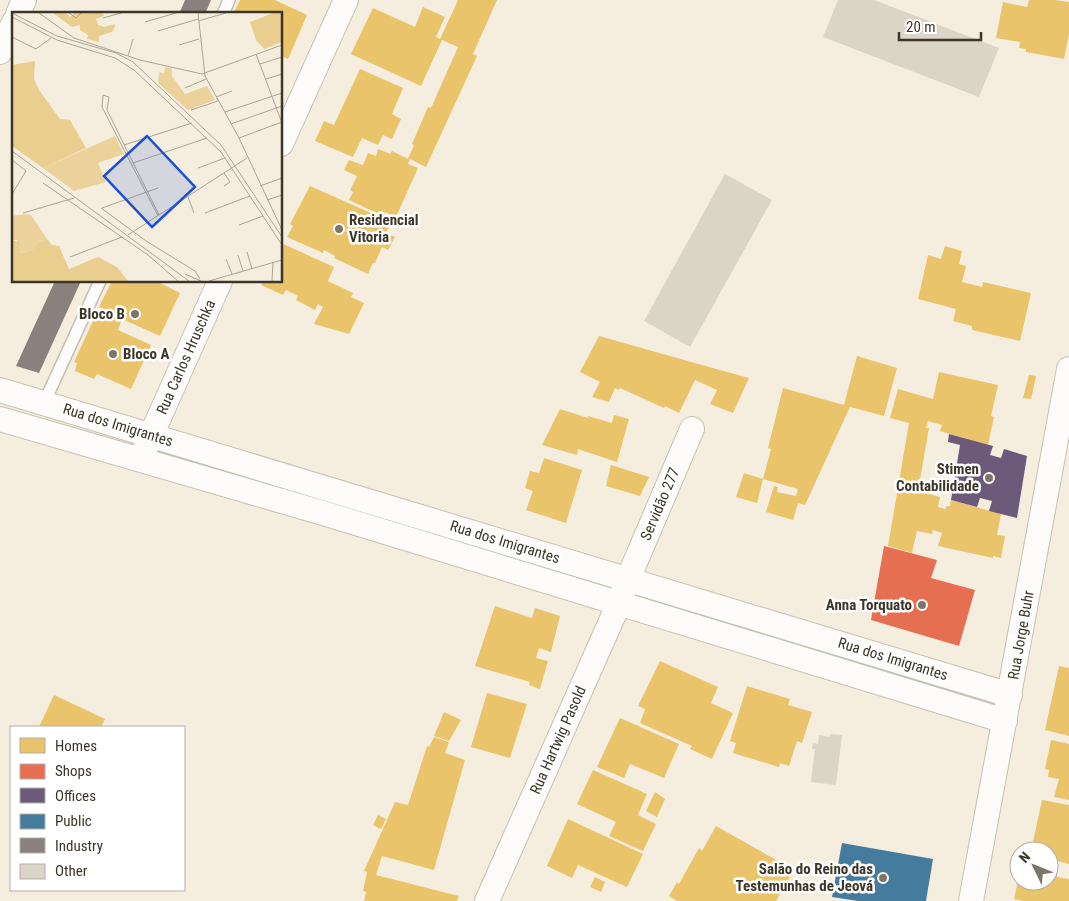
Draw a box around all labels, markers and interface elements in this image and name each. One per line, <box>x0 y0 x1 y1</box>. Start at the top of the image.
scale bar <box>899 10 982 42</box>
inset map <box>12 12 282 282</box>
text: 20 m <box>906 18 936 36</box>
place label: Residencial Vitoria <box>349 211 419 246</box>
marker: Residencial Vitoria <box>333 223 345 235</box>
street label: Rua Carlos Hruschka <box>153 297 219 417</box>
place label: Bloco B <box>79 305 125 323</box>
marker: Bloco B <box>129 308 141 320</box>
place label: Bloco A <box>123 345 169 363</box>
marker: Bloco A <box>107 348 119 360</box>
street label: Rua dos Imigrantes <box>61 400 175 450</box>
place label: Stimen Contabilidade <box>896 460 979 495</box>
street label: Servidão 277 <box>637 465 683 543</box>
marker: Stimen Contabilidade <box>983 472 995 484</box>
street label: Rua dos Imigrantes <box>448 517 562 567</box>
street label: Rua Jorge Buhr <box>1004 589 1038 681</box>
place label: Anna Torquato <box>826 596 912 614</box>
marker: Anna Torquato <box>916 599 928 611</box>
street label: Rua dos Imigrantes <box>836 634 950 684</box>
street label: Rua Hartwig Pasold <box>526 683 590 797</box>
legend <box>10 726 185 891</box>
text: Homes <box>55 737 97 755</box>
text: Shops <box>55 762 92 780</box>
text: Offices <box>55 787 96 805</box>
text: Public <box>55 812 92 830</box>
text: Industry <box>55 837 103 855</box>
north arrow <box>1009 841 1059 891</box>
text: N <box>1016 849 1033 866</box>
place label: Salão do Reino das Testemunhas de Jeová <box>736 860 873 895</box>
text: Other <box>55 862 88 880</box>
marker: Salão do Reino das Testemunhas de Jeová <box>877 872 889 884</box>

